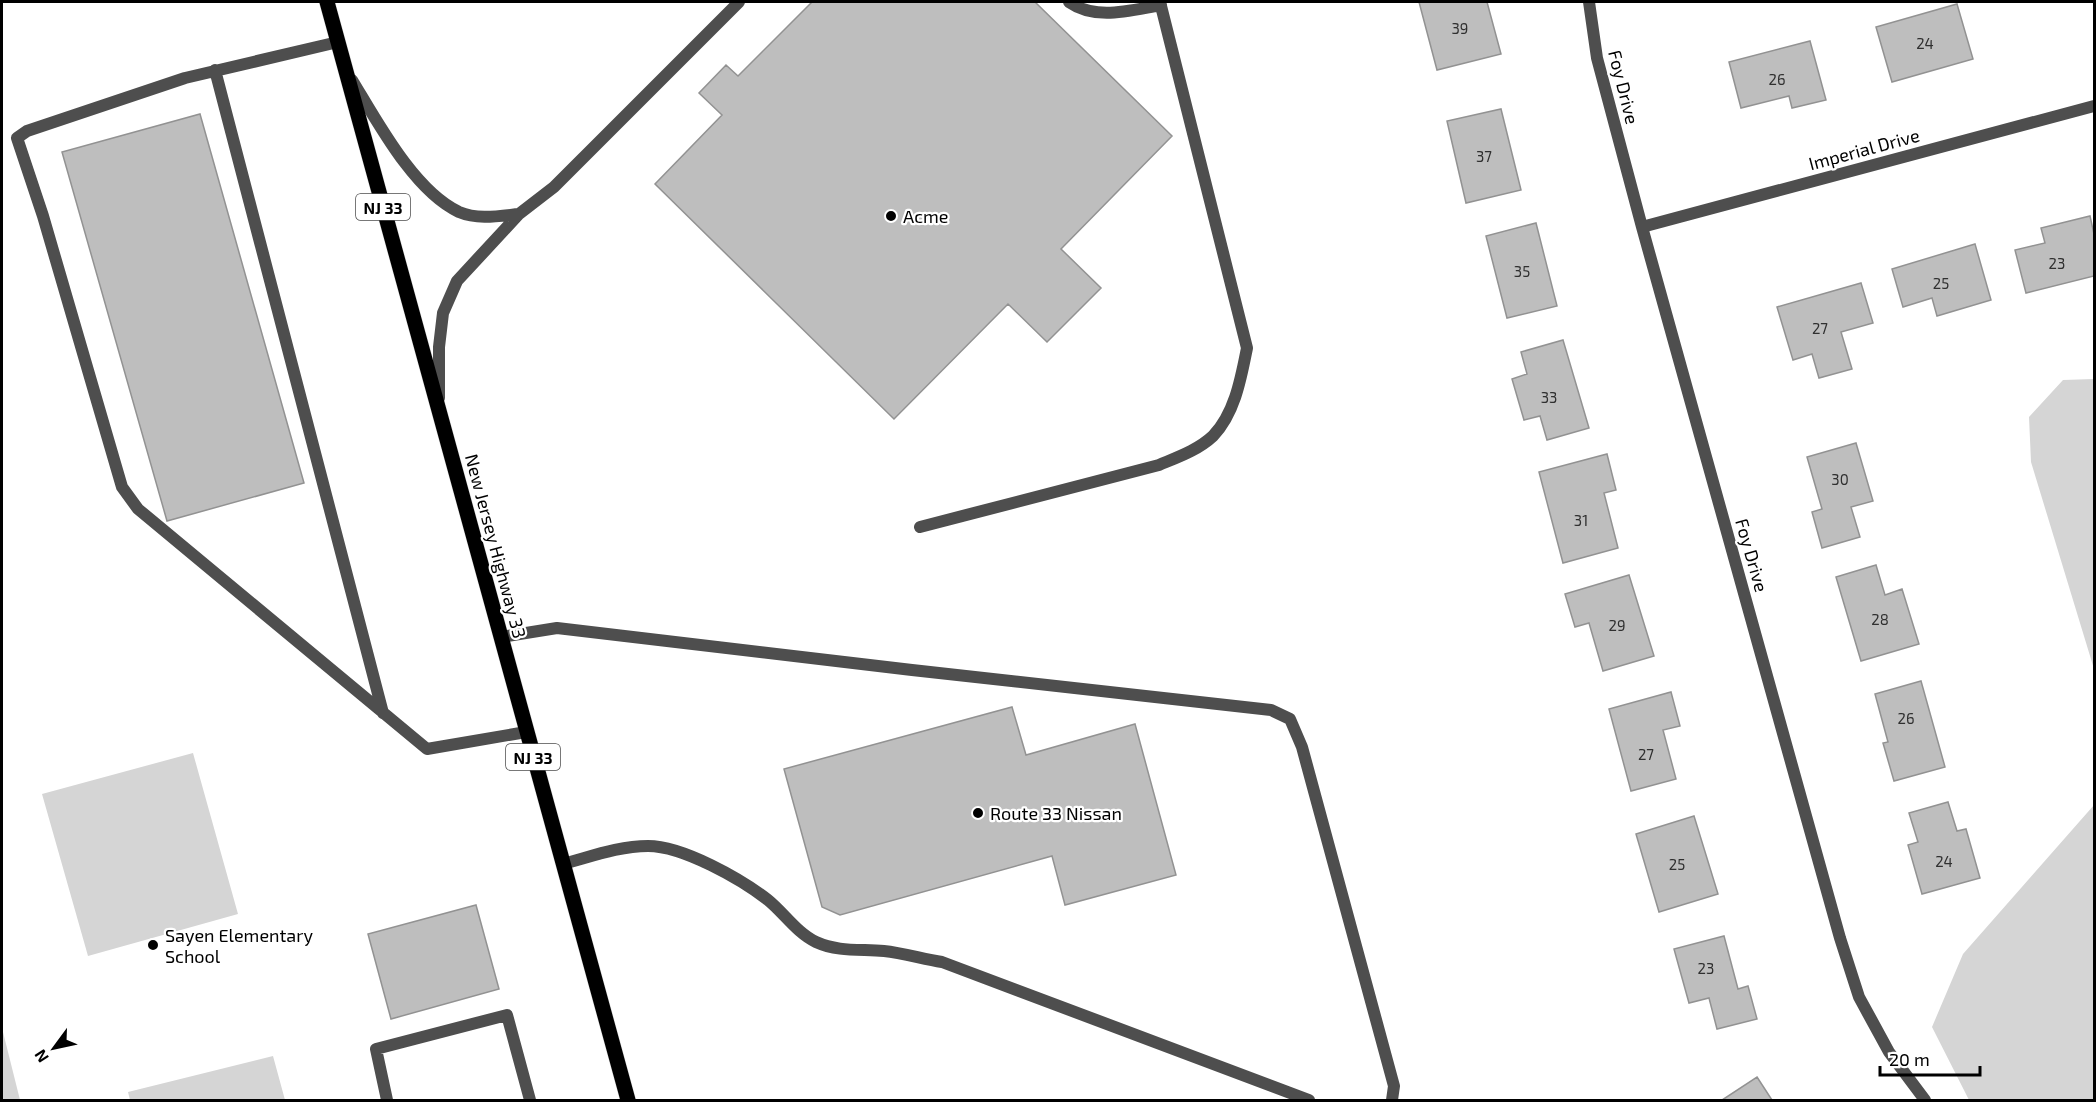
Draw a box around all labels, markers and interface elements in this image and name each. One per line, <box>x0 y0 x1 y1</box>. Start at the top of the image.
house number: 39 <box>1452 19 1468 37</box>
house number: 24 <box>1916 34 1934 52</box>
street label: Foy Drive <box>1604 48 1644 126</box>
house number: 26 <box>1768 70 1786 88</box>
street label: Imperial Drive <box>1806 124 1922 174</box>
house number: 37 <box>1476 147 1492 165</box>
road number: NJ 33 <box>356 194 410 220</box>
place label: Acme <box>903 205 948 227</box>
marker: Acme <box>884 209 898 223</box>
house number: 23 <box>2049 254 2065 272</box>
house number: 35 <box>1514 262 1530 280</box>
house number: 25 <box>1933 274 1949 292</box>
house number: 27 <box>1812 319 1828 337</box>
house number: 33 <box>1541 388 1557 406</box>
street label: New Jersey Highway 33 <box>461 451 531 641</box>
house number: 30 <box>1831 470 1849 488</box>
house number: 31 <box>1574 511 1588 529</box>
street label: Foy Drive <box>1731 516 1773 594</box>
house number: 28 <box>1871 610 1889 628</box>
house number: 29 <box>1608 616 1626 634</box>
house number: 26 <box>1897 709 1915 727</box>
road number: NJ 33 <box>506 744 560 770</box>
house number: 27 <box>1638 745 1654 763</box>
place label: Route 33 Nissan <box>990 802 1122 824</box>
marker: Route 33 Nissan <box>971 806 985 820</box>
house number: 24 <box>1935 852 1953 870</box>
house number: 25 <box>1669 855 1685 873</box>
place label: Sayen Elementary School <box>165 924 313 967</box>
marker: Sayen Elementary School <box>146 938 160 952</box>
house number: 23 <box>1698 959 1714 977</box>
north arrow <box>24 1018 84 1078</box>
scale bar <box>1880 1039 1980 1077</box>
text: N <box>30 1046 52 1066</box>
text: 20 m <box>1889 1048 1930 1070</box>

